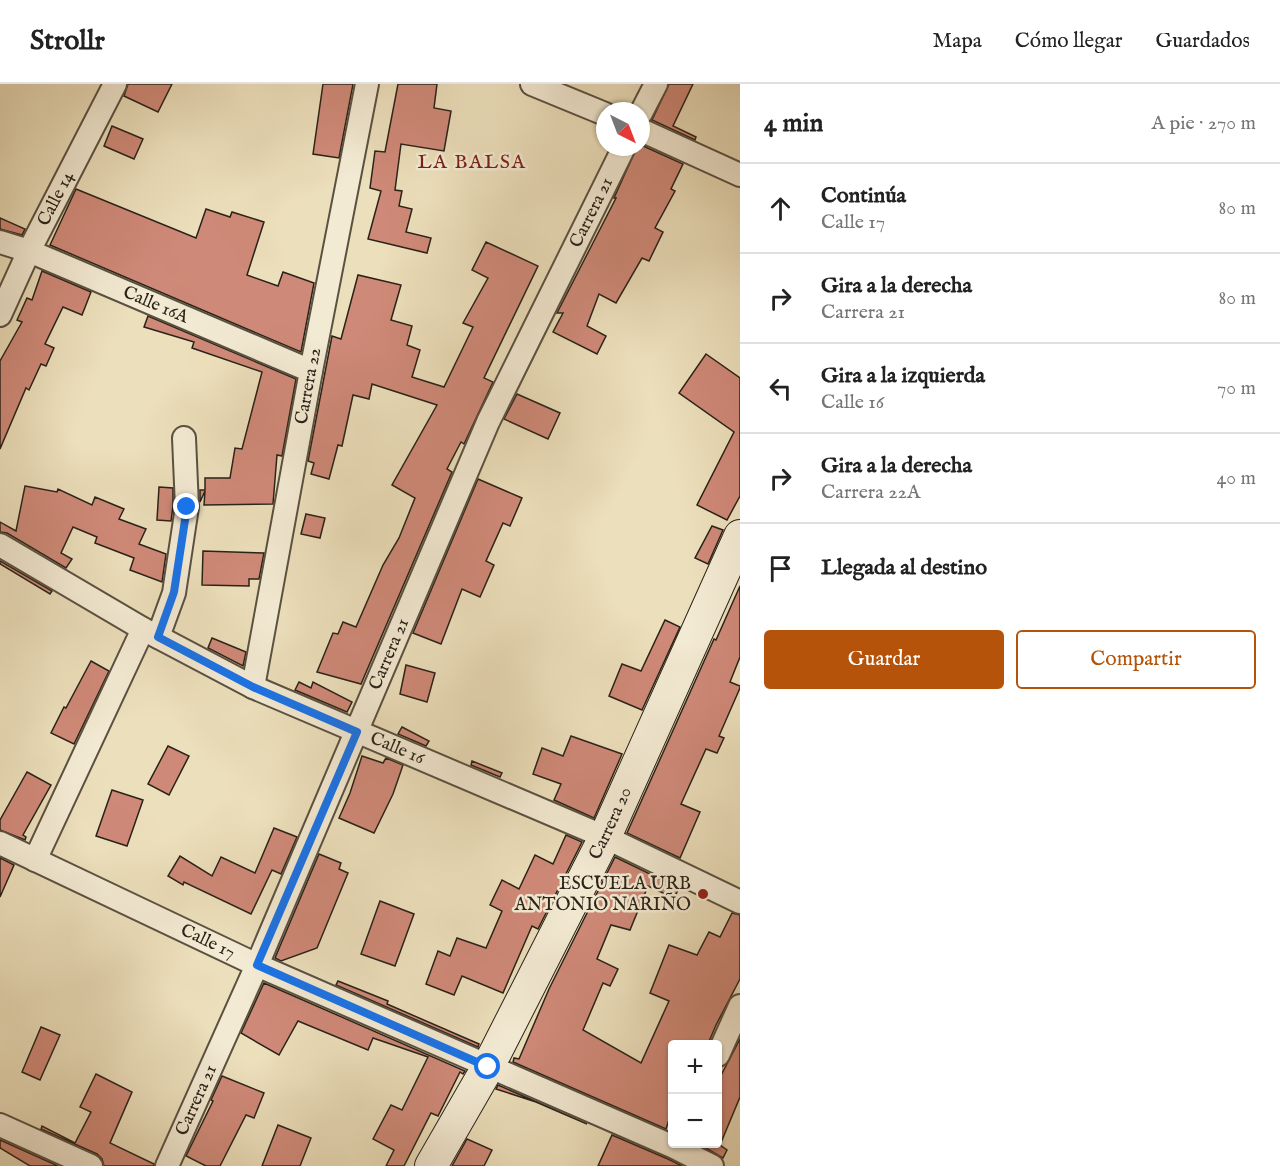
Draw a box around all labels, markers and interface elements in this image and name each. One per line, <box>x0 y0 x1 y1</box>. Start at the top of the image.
text: Strollr <box>30 24 105 59</box>
text: Mapa <box>933 28 982 55</box>
text: Cómo llegar <box>1015 28 1122 55</box>
text: Guardados <box>1155 28 1250 55</box>
north arrow <box>596 102 650 156</box>
text: 4 min <box>764 107 823 140</box>
text: A pie · 270 m <box>1152 111 1256 136</box>
district label: LA BALSA <box>418 150 526 175</box>
street label: Calle 14 <box>32 167 80 230</box>
street label: Carrera 21 <box>565 174 619 252</box>
text: Continúa <box>821 182 906 210</box>
icon: ahead <box>764 192 797 225</box>
text: 80 m <box>1219 196 1256 221</box>
text: Calle 17 <box>821 210 885 235</box>
text: Gira a la derecha <box>821 272 972 300</box>
street label: Calle 16A <box>119 281 193 329</box>
icon: right <box>764 282 797 315</box>
text: 80 m <box>1219 286 1256 311</box>
text: Carrera 21 <box>821 300 905 325</box>
street label: Carrera 22 <box>290 346 327 426</box>
text: Gira a la izquierda <box>821 362 985 390</box>
icon: left <box>764 372 797 405</box>
text: 70 m <box>1217 376 1256 401</box>
text: Calle 16 <box>821 390 884 415</box>
text: Gira a la derecha <box>821 452 972 480</box>
icon: right <box>764 462 797 495</box>
text: 40 m <box>1217 466 1256 491</box>
text: Carrera 22A <box>821 480 920 505</box>
route end <box>173 493 199 519</box>
icon: arrive <box>764 552 797 585</box>
text: Llegada al destino <box>821 554 987 582</box>
street label: Carrera 21 <box>364 615 415 693</box>
button: Guardar <box>764 630 1004 689</box>
button: Compartir <box>1016 630 1256 689</box>
street label: Calle 16 <box>367 727 428 770</box>
street label: Carrera 20 <box>584 783 637 864</box>
place label: ESCUELA URB ANTONIO NARIÑO <box>514 873 691 917</box>
marker: ESCUELA URB ANTONIO NARIÑO <box>696 887 710 901</box>
street label: Calle 17 <box>177 919 239 964</box>
map controls <box>668 1040 722 1148</box>
button: + <box>668 1040 722 1094</box>
route start <box>474 1053 500 1079</box>
street label: Carrera 21 <box>170 1061 222 1140</box>
button: − <box>668 1094 722 1148</box>

